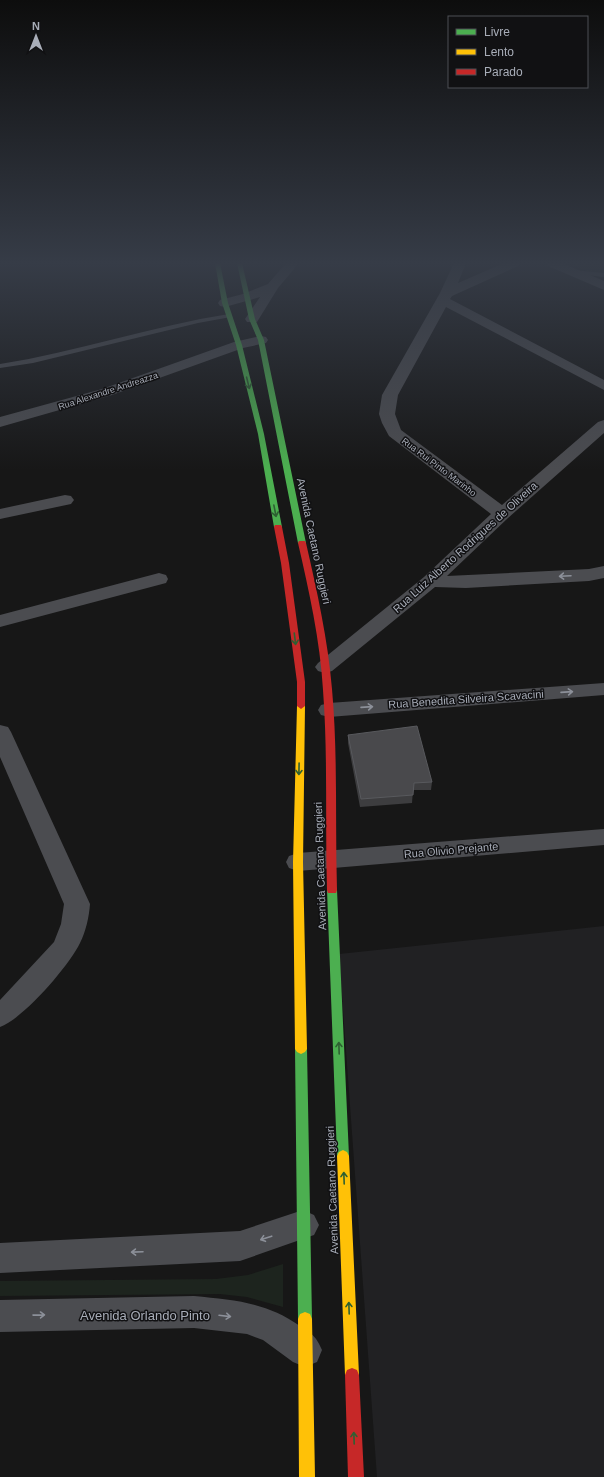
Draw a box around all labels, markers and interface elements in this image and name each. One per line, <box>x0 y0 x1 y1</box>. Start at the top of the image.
north arrow <box>16 16 56 56</box>
legend <box>448 16 588 88</box>
text: N <box>32 20 40 32</box>
text: Livre <box>484 25 510 39</box>
text: Lento <box>484 45 514 59</box>
text: Parado <box>484 65 523 79</box>
street label: Rua Alexandre Andreazza <box>57 370 159 412</box>
one-way arrow <box>245 376 253 389</box>
street label: Rua Rui Pinto Marinho <box>400 436 478 498</box>
street label: Avenida Caetano Ruggieri <box>295 477 333 605</box>
street label: Rua Luiz Alberto Rodrigues de Oliveira <box>391 479 540 615</box>
one-way arrow <box>271 504 279 517</box>
one-way arrow <box>559 573 572 580</box>
one-way arrow <box>291 632 299 645</box>
street label: Rua Benedita Silveira Scavacini <box>388 688 544 710</box>
one-way arrow <box>560 688 573 695</box>
one-way arrow <box>360 703 373 711</box>
one-way arrow <box>295 762 303 775</box>
street label: Avenida Caetano Ruggieri <box>312 802 328 930</box>
street label: Rua Olivio Prejante <box>403 840 499 860</box>
one-way arrow <box>335 1042 342 1055</box>
street label: Avenida Caetano Ruggieri <box>324 1126 340 1254</box>
one-way arrow <box>340 1172 348 1185</box>
one-way arrow <box>260 1234 272 1242</box>
one-way arrow <box>131 1248 144 1256</box>
one-way arrow <box>345 1302 353 1315</box>
street label: Avenida Orlando Pinto <box>80 1308 210 1323</box>
one-way arrow <box>32 1311 45 1319</box>
one-way arrow <box>218 1312 231 1320</box>
one-way arrow <box>351 1432 358 1445</box>

